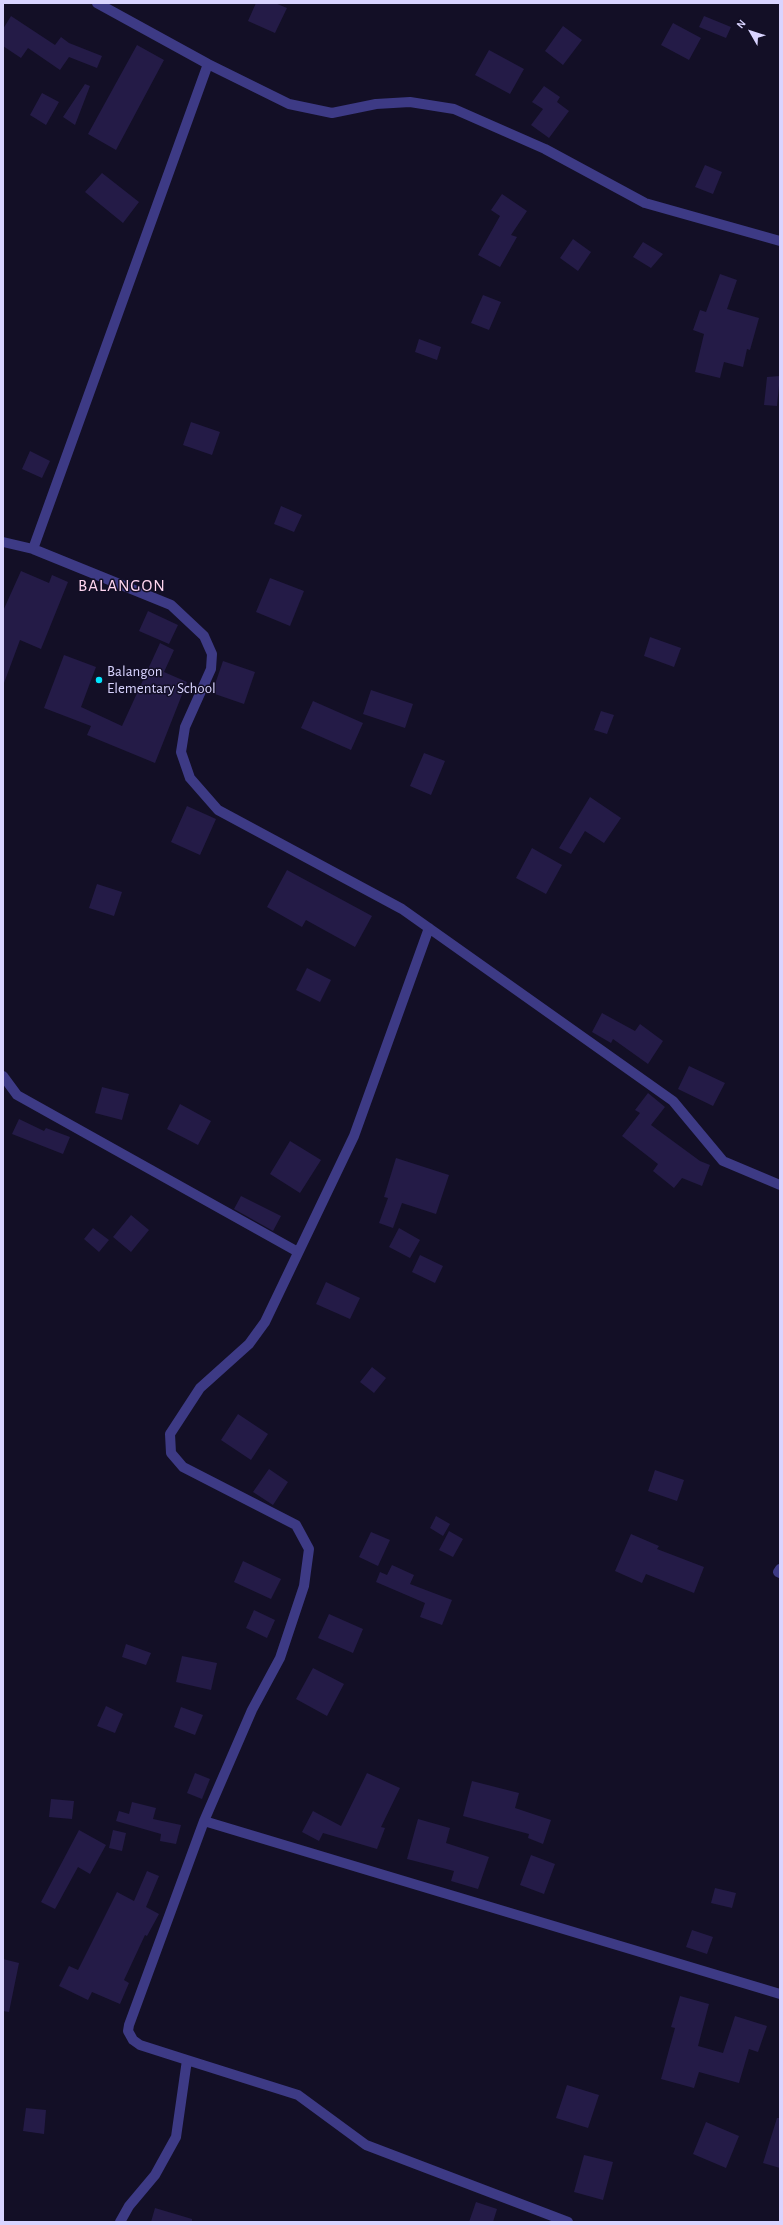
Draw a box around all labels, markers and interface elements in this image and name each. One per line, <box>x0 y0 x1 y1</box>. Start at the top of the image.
north arrow <box>731 12 771 52</box>
text: N <box>735 18 748 31</box>
district label: BALANGON <box>78 576 166 596</box>
place label: Balangon Elementary School <box>107 662 216 697</box>
marker: Balangon Elementary School <box>94 675 104 685</box>

